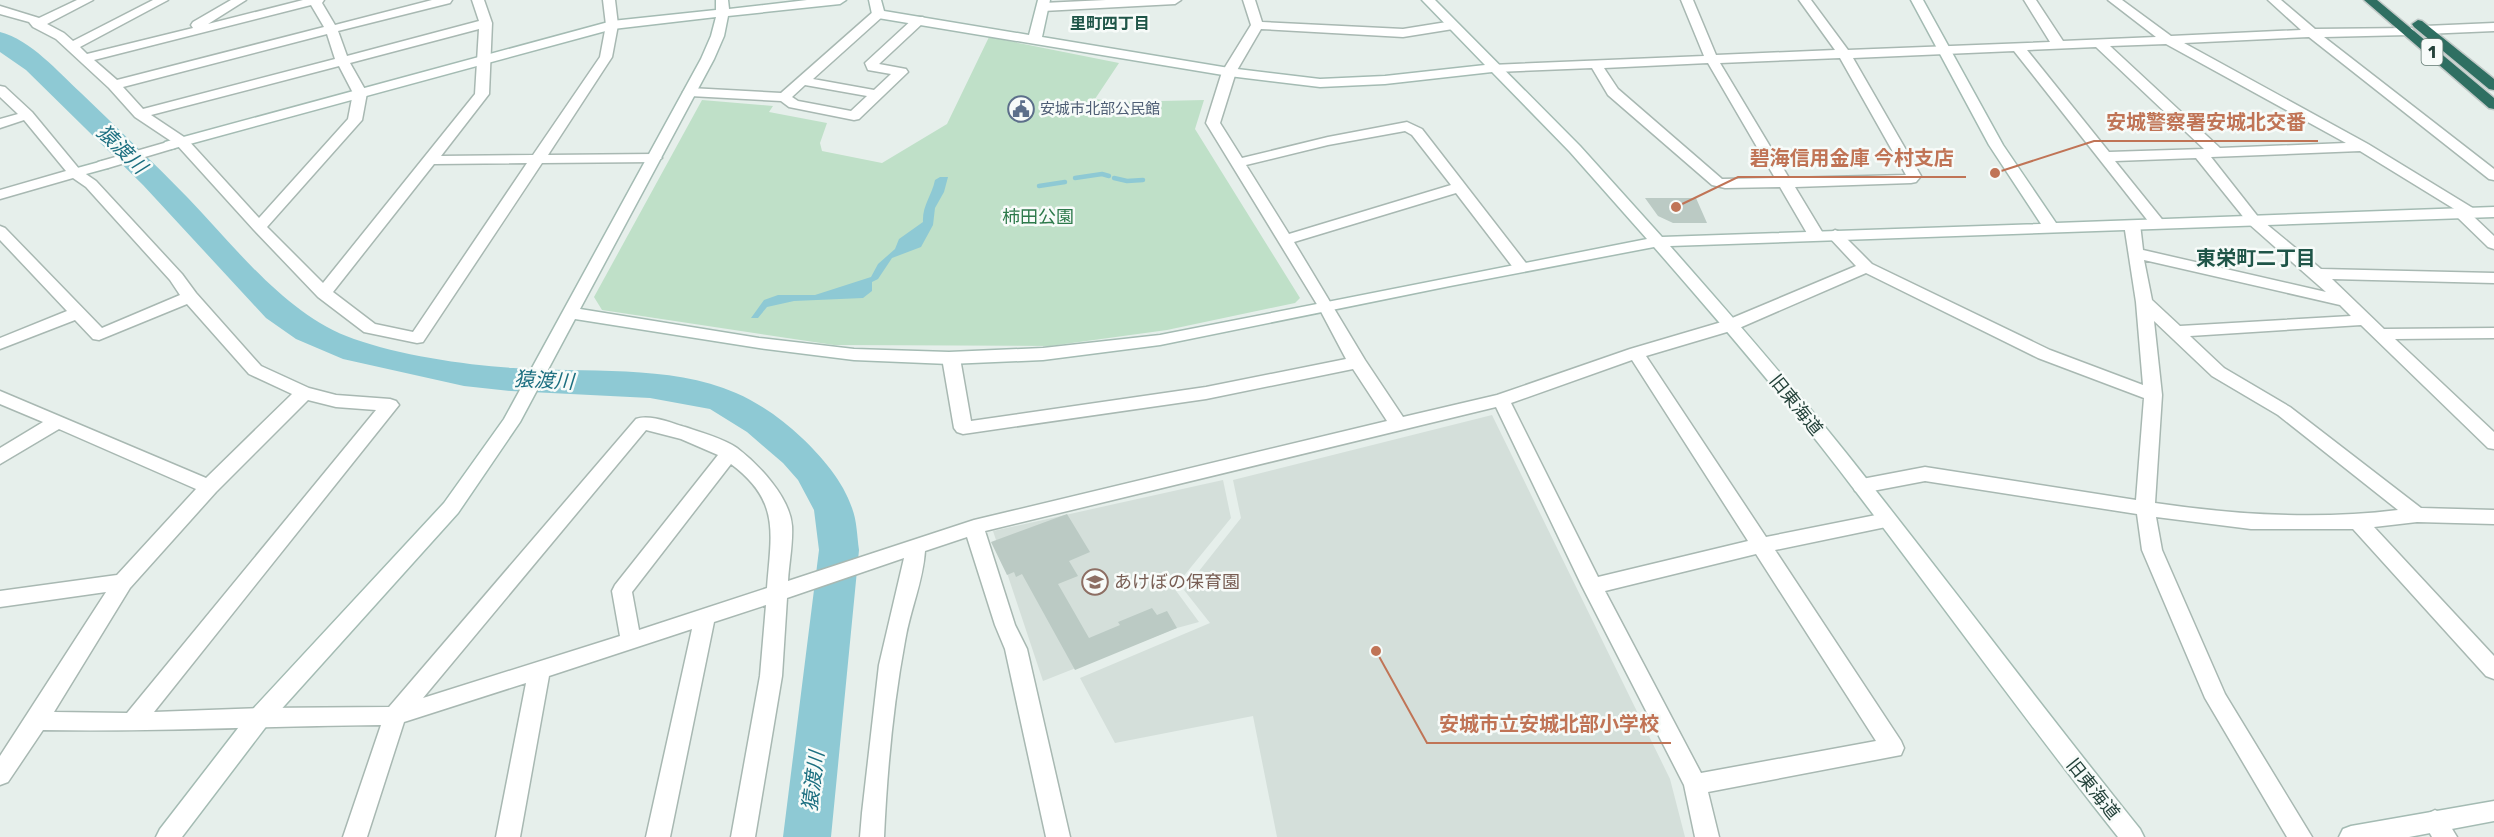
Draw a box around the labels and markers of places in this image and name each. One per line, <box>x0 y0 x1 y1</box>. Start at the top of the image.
public building icon: 安城市北部公民館 <box>1006 94 1036 124</box>
place label: 安城市北部公民館 <box>1040 100 1160 118</box>
callout: 安城警察署安城北交番 <box>2094 103 2318 141</box>
callout: 碧海信用金庫 今村支店 <box>1738 139 1966 177</box>
school or university icon: あけぼの保育園 <box>1080 567 1110 597</box>
place label: あけぼの保育園 <box>1114 571 1240 593</box>
callout: 安城市立安城北部小学校 <box>1427 705 1671 743</box>

